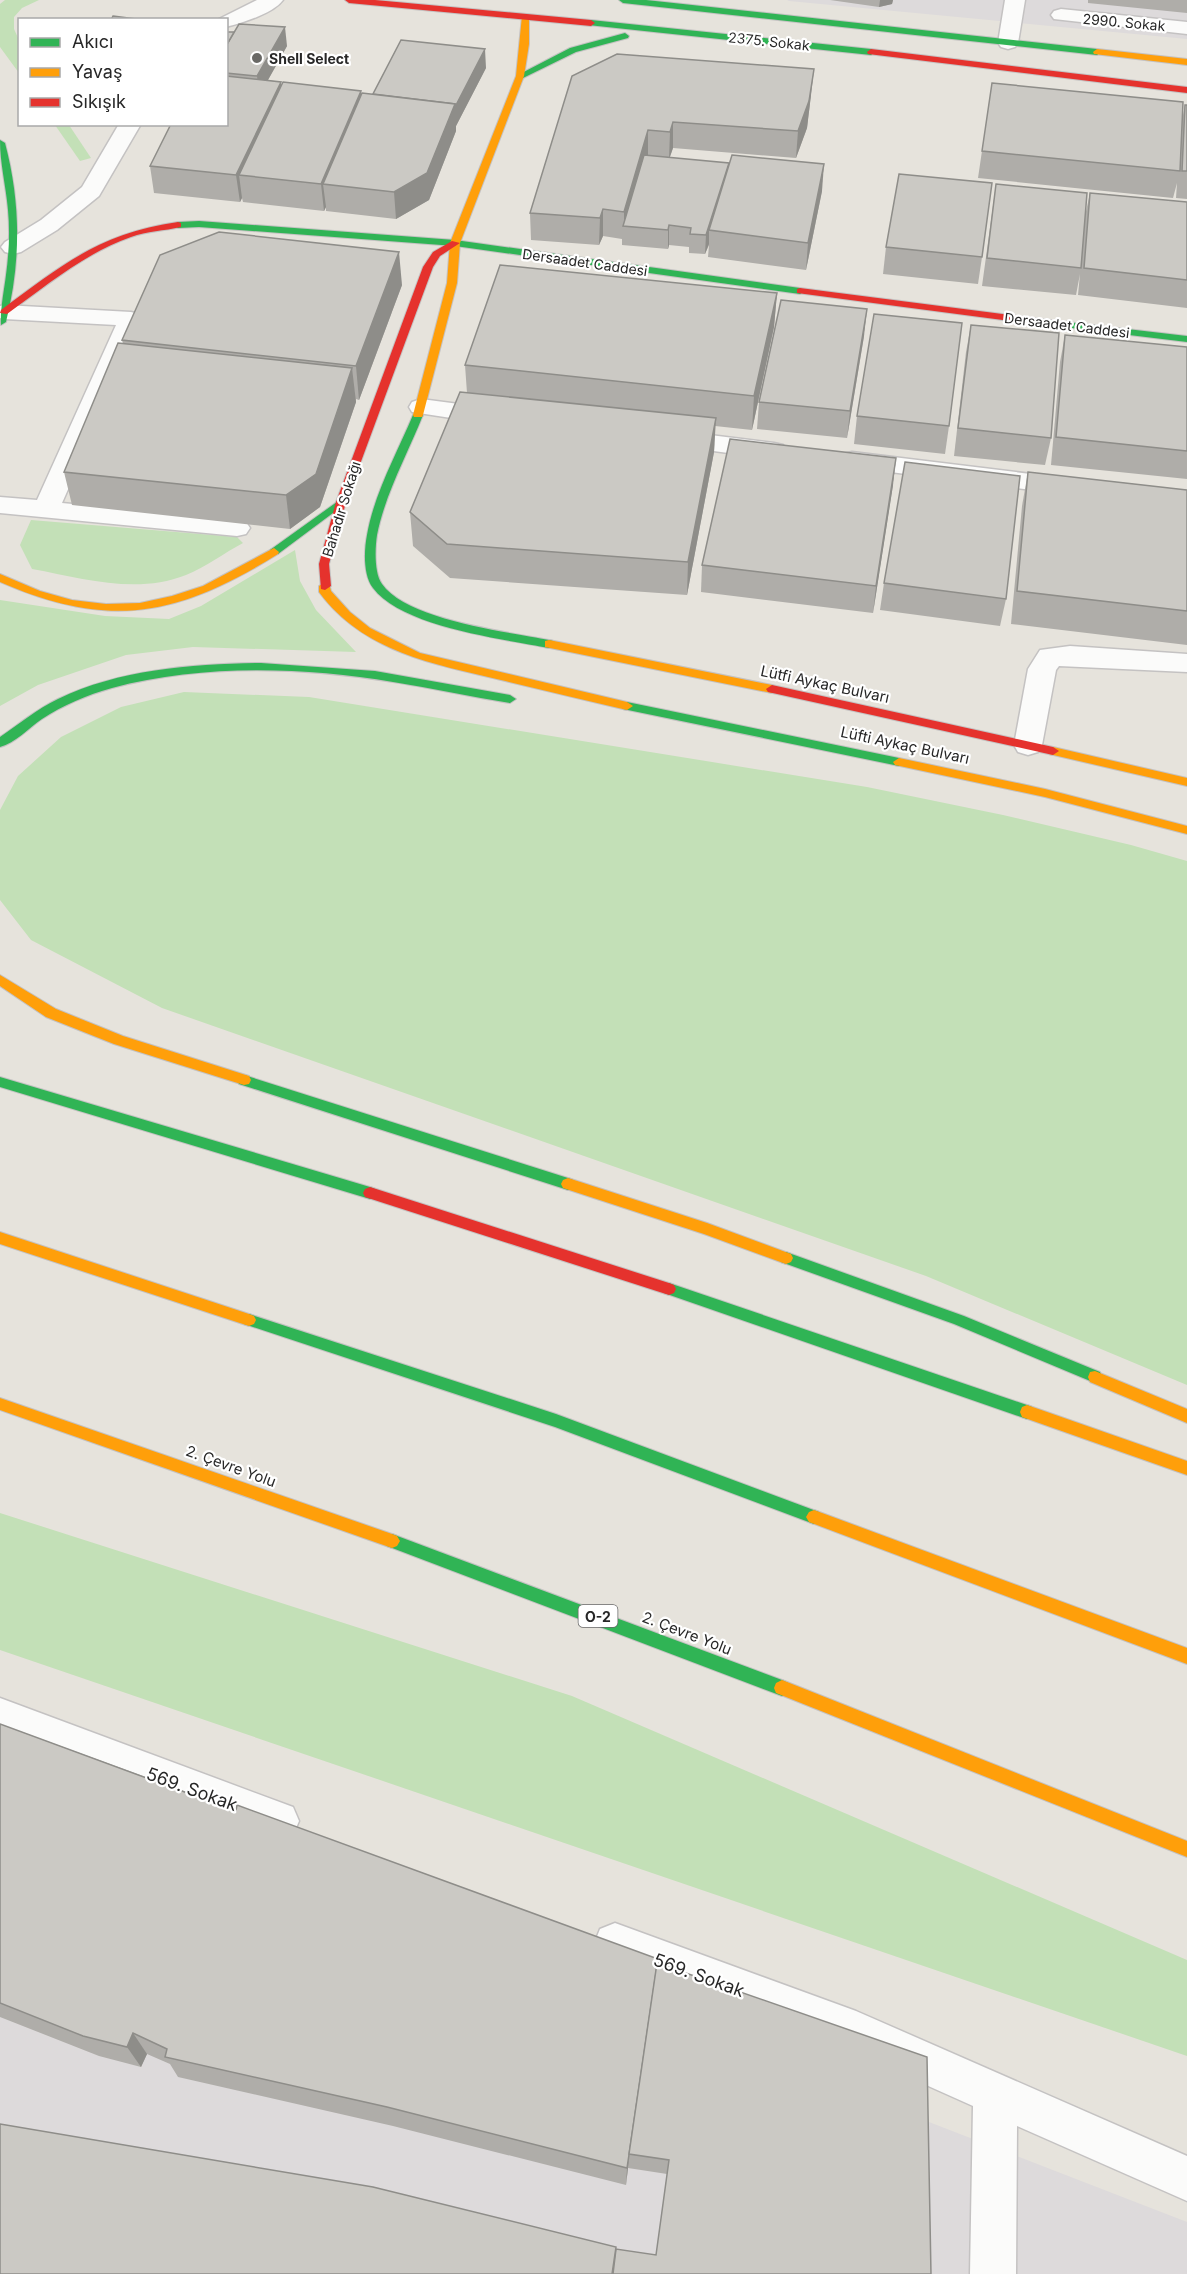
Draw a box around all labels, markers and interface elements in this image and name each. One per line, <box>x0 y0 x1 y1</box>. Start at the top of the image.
street label: 2990. Sokak <box>1082 10 1166 34</box>
legend <box>18 18 228 126</box>
street label: 2375. Sokak <box>727 28 811 54</box>
text: Akıcı <box>72 31 113 52</box>
place label: Shell Select <box>269 50 349 67</box>
marker: Shell Select <box>250 51 264 65</box>
text: Yavaş <box>72 61 122 82</box>
text: Sıkışık <box>72 91 126 112</box>
street label: Dersaadet Caddesi <box>521 245 649 279</box>
street label: Dersaadet Caddesi <box>1003 309 1131 341</box>
street label: Bahadır Sokağı <box>318 459 364 559</box>
street label: Lütfi Aykaç Bulvarı <box>759 661 891 707</box>
street label: Lüfti Aykaç Bulvarı <box>839 722 971 768</box>
street label: 2. Çevre Yolu <box>183 1441 279 1491</box>
road number: O-2 <box>578 1605 618 1627</box>
street label: 2. Çevre Yolu <box>640 1607 734 1659</box>
street label: 569. Sokak <box>144 1763 240 1815</box>
street label: 569. Sokak <box>651 1949 747 2001</box>

